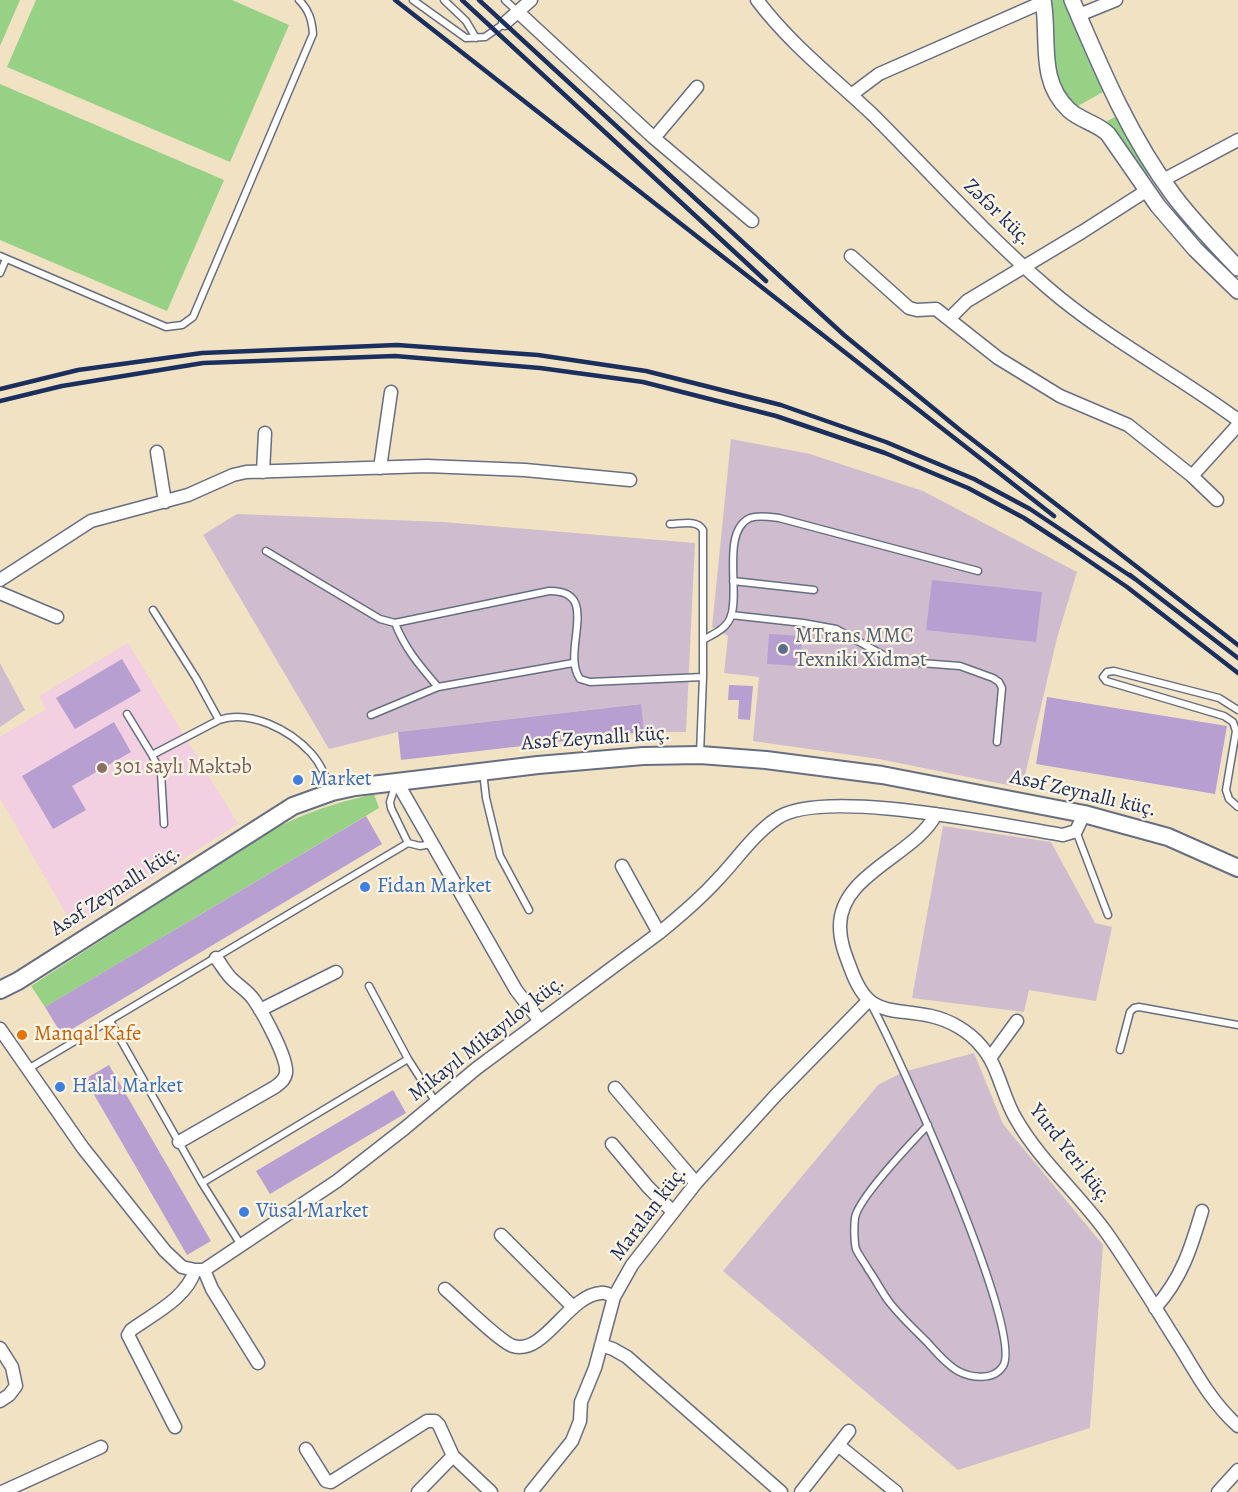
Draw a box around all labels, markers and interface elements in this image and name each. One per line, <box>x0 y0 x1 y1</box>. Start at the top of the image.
street label: Zəfər küç. <box>957 174 1037 252</box>
place label: MTrans MMC Texniki Xidmət <box>795 624 927 674</box>
marker: MTrans MMC Texniki Xidmət <box>776 642 790 656</box>
street label: Asəf Zeynallı küç. <box>521 721 671 757</box>
place label: 301 saylı Məktəb <box>114 755 252 781</box>
marker: 301 saylı Məktəb <box>95 761 109 775</box>
street label: Asəf Zeynallı küç. <box>1007 765 1159 823</box>
place label: Market <box>310 767 372 793</box>
marker: Market <box>291 773 305 787</box>
street label: Asəf Zeynallı küç. <box>46 840 186 942</box>
place label: Fidan Market <box>377 874 492 900</box>
marker: Fidan Market <box>358 880 372 894</box>
street label: Mikayıl Mikayılov küç. <box>404 970 570 1108</box>
place label: Manqal Kafe <box>34 1022 141 1048</box>
marker: Manqal Kafe <box>15 1028 29 1042</box>
place label: Halal Market <box>72 1074 183 1100</box>
marker: Halal Market <box>53 1080 67 1094</box>
street label: Yurd Yeri küç. <box>1023 1099 1117 1209</box>
street label: Maralan küç. <box>605 1162 693 1266</box>
place label: Vüsal Market <box>256 1199 369 1225</box>
marker: Vüsal Market <box>237 1205 251 1219</box>

